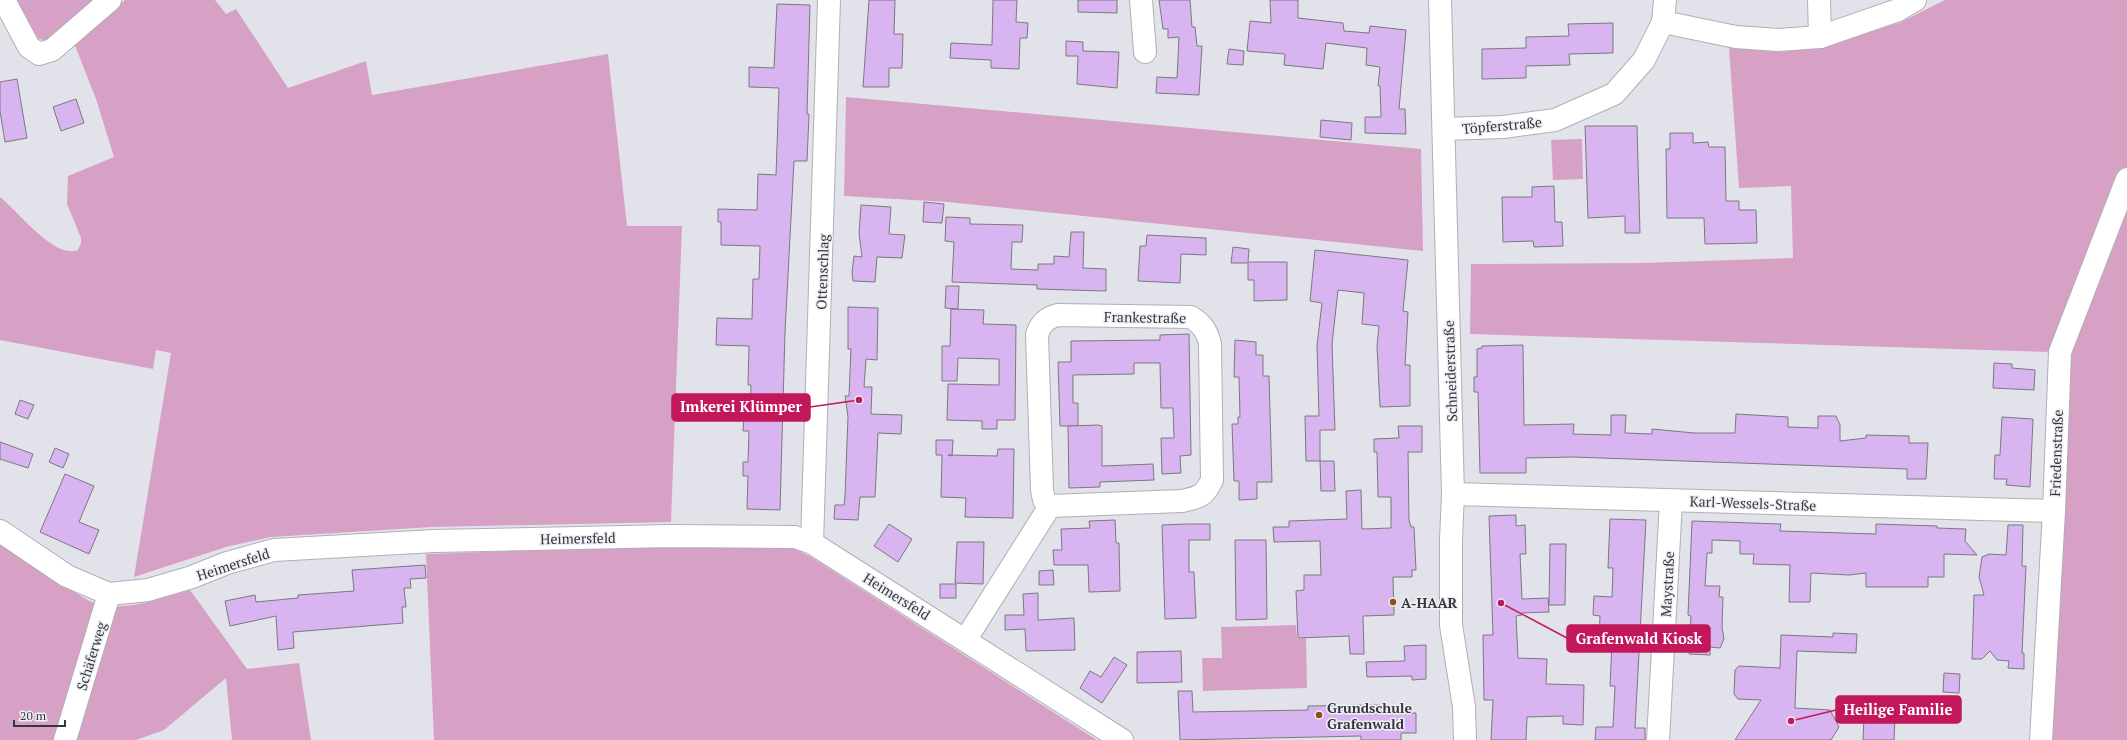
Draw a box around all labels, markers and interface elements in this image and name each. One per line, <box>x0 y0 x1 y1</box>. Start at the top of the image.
street label: Töpferstraße <box>1461 112 1543 138</box>
street label: Ottenschlag <box>811 233 833 310</box>
street label: Frankestraße <box>1104 307 1186 327</box>
street label: Schneiderstraße <box>1439 320 1461 422</box>
callout: Imkerei Klümper <box>672 394 810 421</box>
text: Imkerei Klümper <box>680 396 803 416</box>
street label: Friedenstraße <box>2045 409 2067 497</box>
street label: Karl-Wessels-Straße <box>1689 491 1817 515</box>
street label: Heimersfeld <box>540 528 616 548</box>
street label: Heimersfeld <box>194 543 272 585</box>
street label: Maystraße <box>1656 551 1678 617</box>
street label: Heimersfeld <box>860 568 934 624</box>
place label: A-HAAR <box>1401 593 1458 612</box>
marker: A-HAAR <box>1388 597 1398 607</box>
street label: Schäferweg <box>72 619 111 693</box>
callout: Grafenwald Kiosk <box>1567 625 1710 652</box>
text: Grafenwald Kiosk <box>1576 628 1703 648</box>
callout: Heilige Familie <box>1836 696 1961 723</box>
place label: Grundschule Grafenwald <box>1327 698 1412 733</box>
text: Heilige Familie <box>1844 699 1952 719</box>
scale bar <box>14 702 65 728</box>
text: 20 m <box>20 708 47 723</box>
marker: Grundschule Grafenwald <box>1314 710 1324 720</box>

